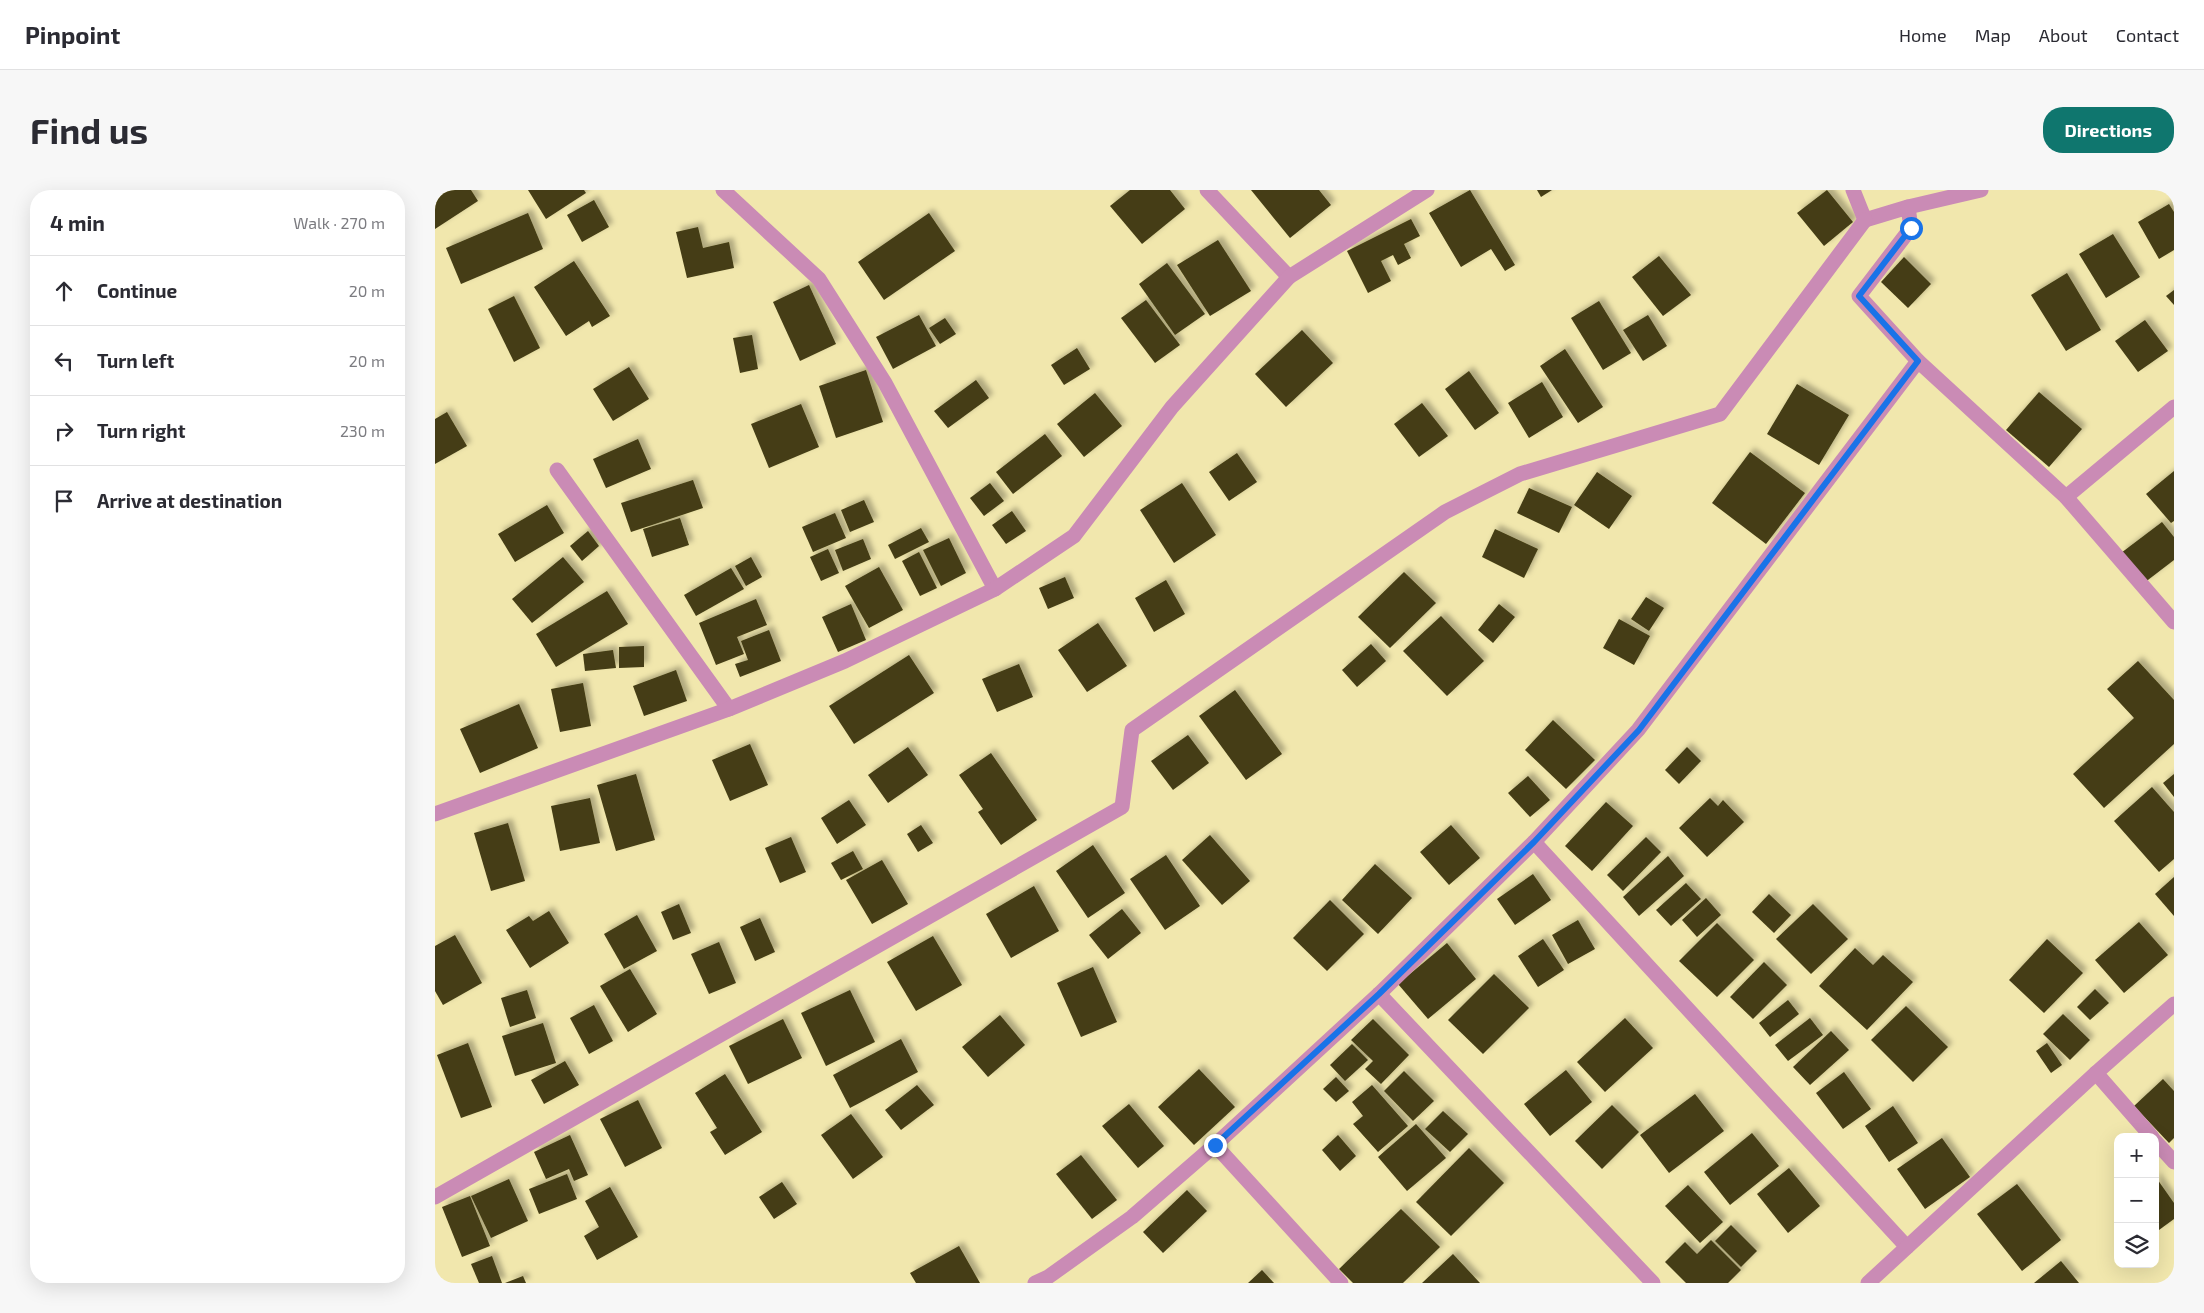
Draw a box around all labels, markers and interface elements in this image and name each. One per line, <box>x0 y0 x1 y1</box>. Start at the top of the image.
text: Pinpoint <box>25 20 120 49</box>
text: Home <box>1899 24 1947 46</box>
text: Map <box>1975 24 2011 46</box>
text: About <box>2039 24 2088 46</box>
text: Contact <box>2116 24 2179 46</box>
button: Directions <box>2043 107 2174 153</box>
text: Find us <box>30 109 148 151</box>
text: 4 min <box>50 210 105 235</box>
text: Walk · 270 m <box>293 213 385 232</box>
route start <box>1900 217 1923 240</box>
icon: ahead <box>50 277 78 305</box>
text: Continue <box>97 279 177 302</box>
text: 20 m <box>349 281 385 300</box>
icon: left <box>50 347 78 375</box>
text: Turn left <box>97 349 174 372</box>
text: 20 m <box>349 351 385 370</box>
icon: right <box>50 417 78 445</box>
text: Turn right <box>97 419 185 442</box>
text: 230 m <box>340 421 385 440</box>
icon: arrive <box>50 487 78 515</box>
text: Arrive at destination <box>97 489 282 512</box>
map controls <box>2114 1133 2159 1268</box>
button: + <box>2114 1133 2159 1178</box>
route end <box>1204 1134 1227 1157</box>
button: − <box>2114 1178 2159 1223</box>
button: layers <box>2114 1223 2159 1268</box>

